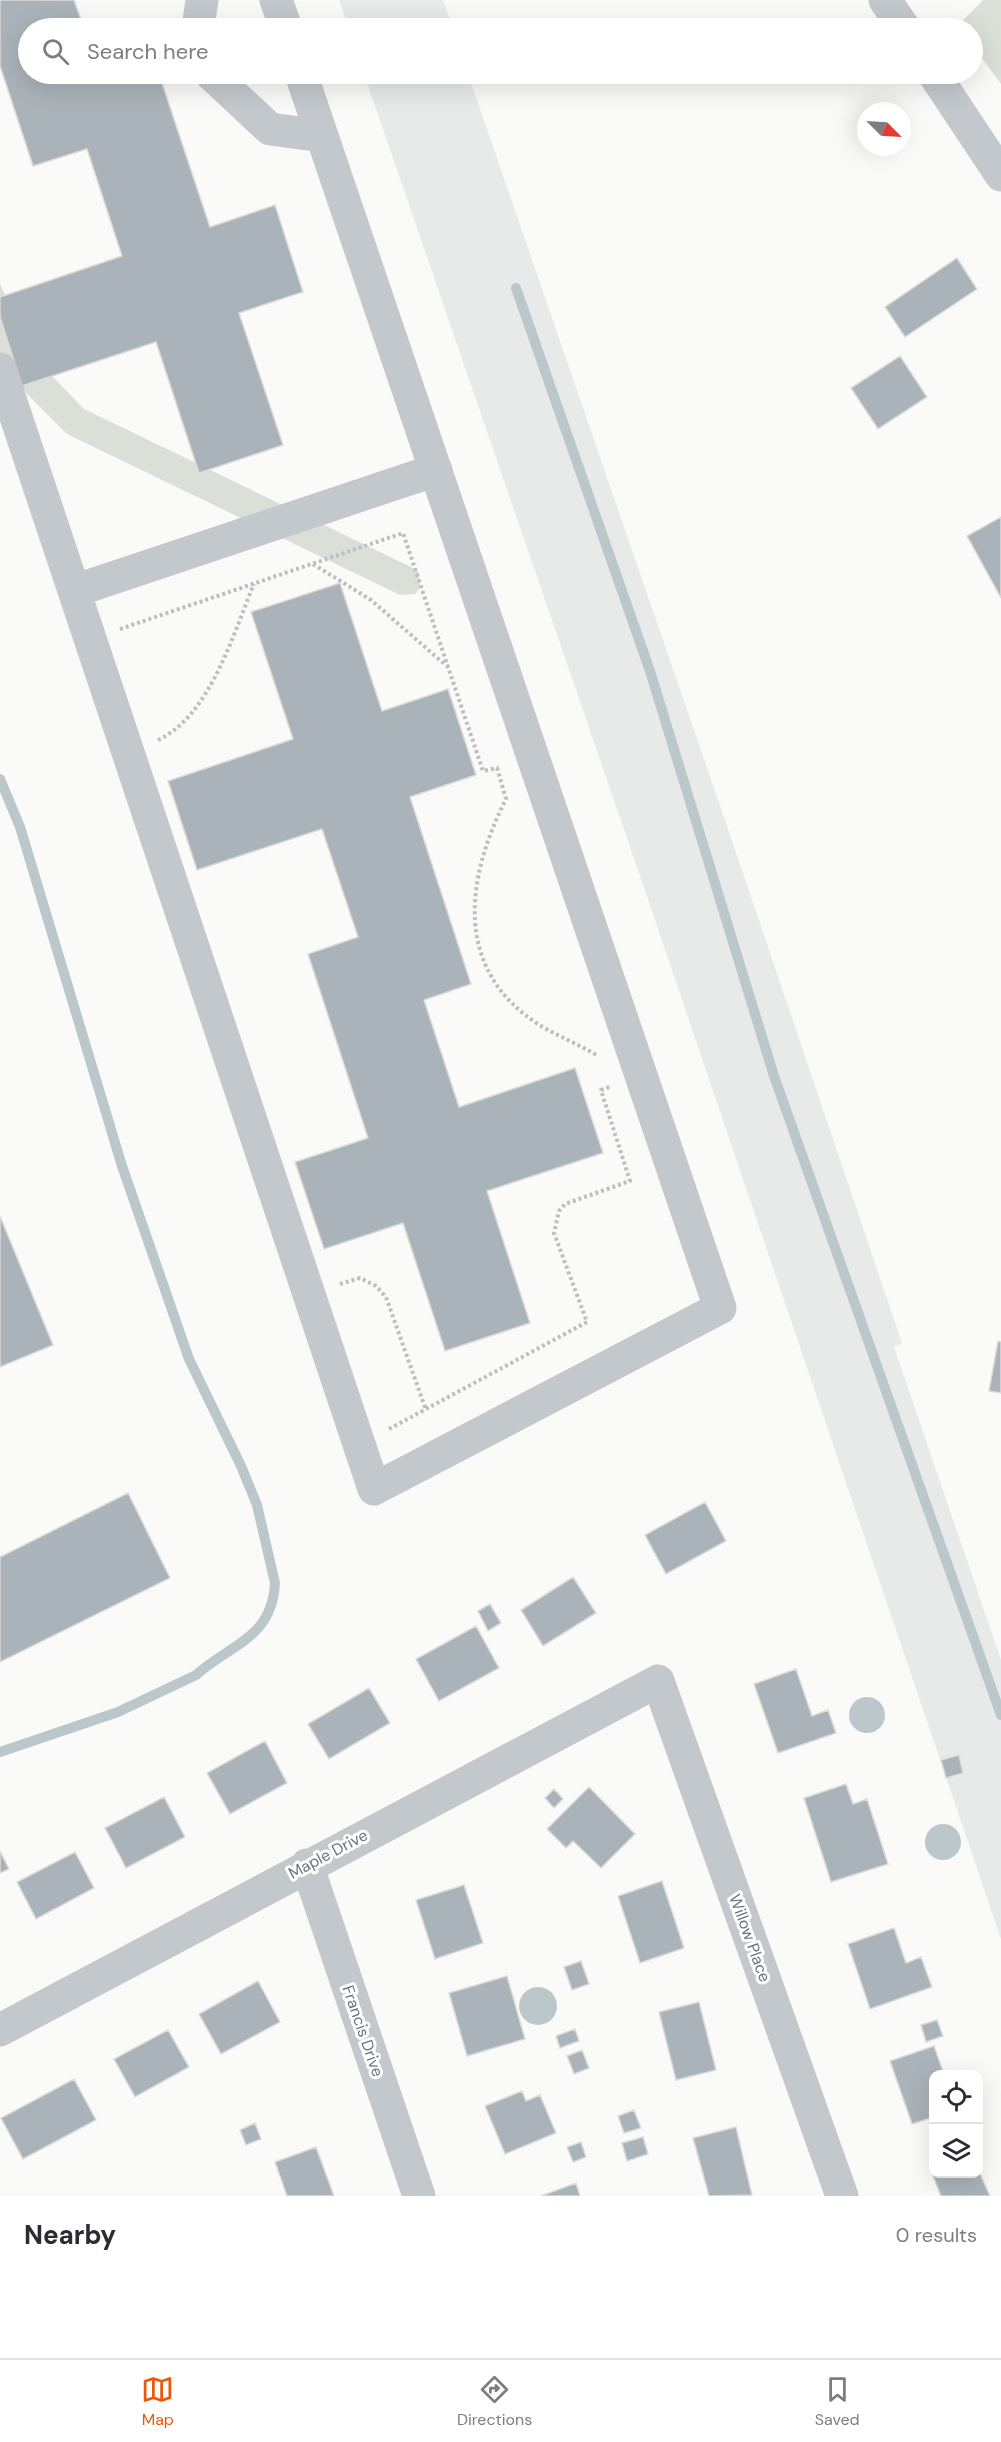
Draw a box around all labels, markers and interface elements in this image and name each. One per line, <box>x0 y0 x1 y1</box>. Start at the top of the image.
search box <box>18 18 983 84</box>
icon: search <box>39 35 72 68</box>
text: Search here <box>87 37 208 66</box>
north arrow <box>857 102 911 156</box>
street label: Maple Drive <box>285 1824 371 1884</box>
street label: Willow Place <box>724 1891 776 1985</box>
street label: Francis Drive <box>338 1982 388 2080</box>
map controls <box>929 2070 983 2178</box>
button: locate <box>929 2070 983 2124</box>
button: layers <box>929 2124 983 2178</box>
text: Nearby <box>24 2218 116 2252</box>
text: 0 results <box>896 2222 977 2248</box>
tab: Map <box>141 2373 174 2430</box>
tab: Directions <box>457 2373 532 2430</box>
tab: Saved <box>815 2373 860 2430</box>

